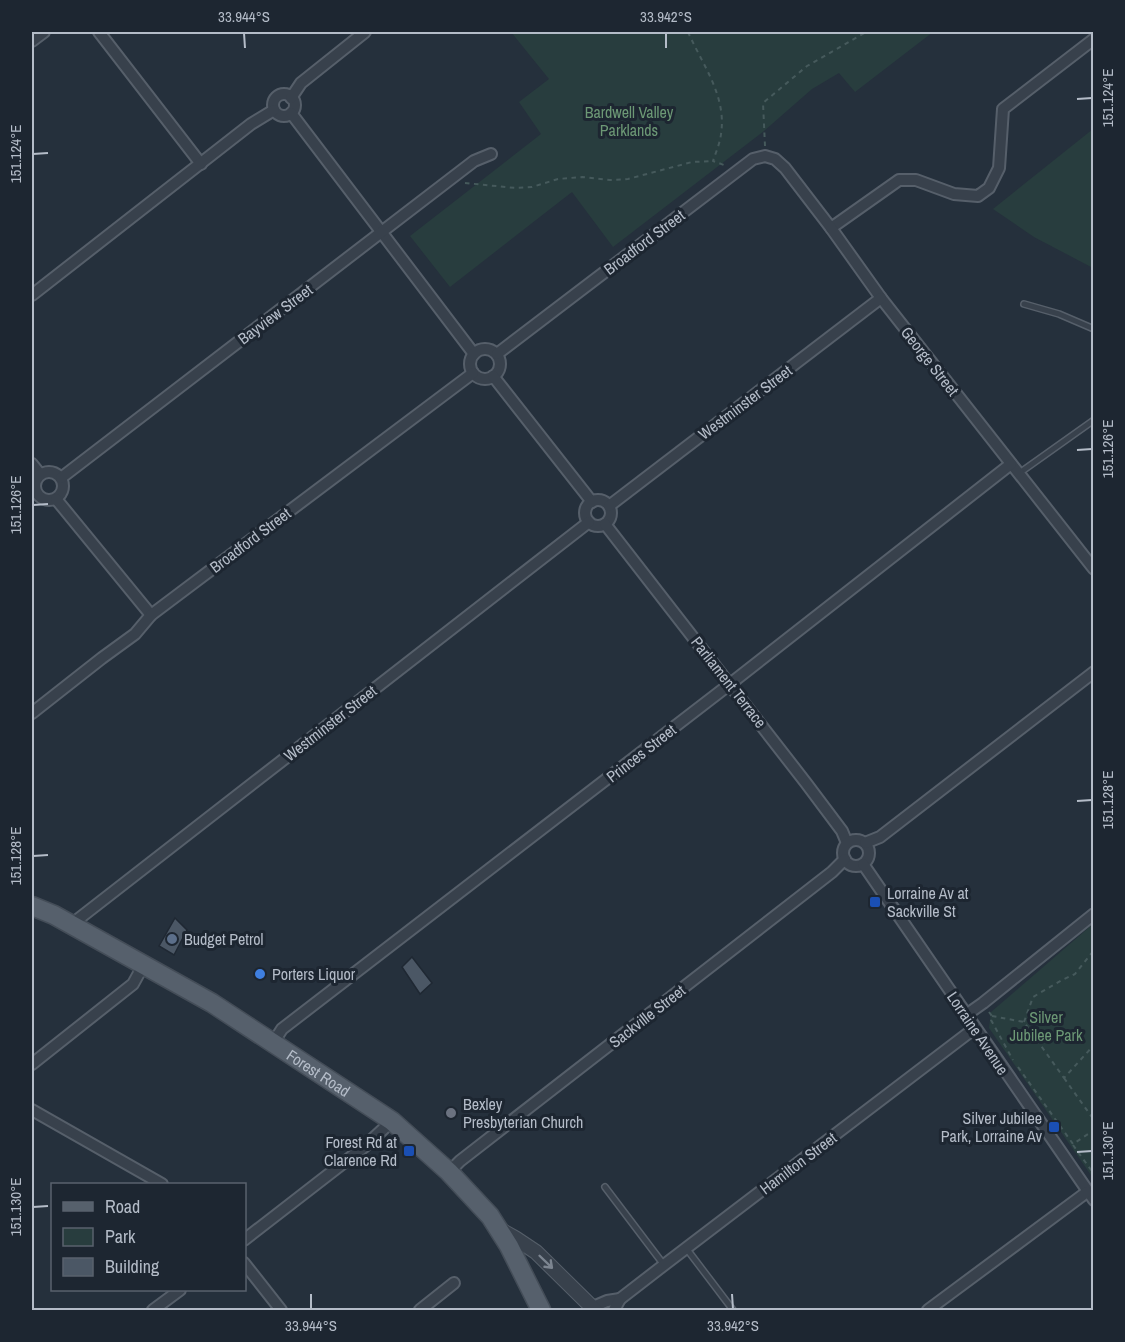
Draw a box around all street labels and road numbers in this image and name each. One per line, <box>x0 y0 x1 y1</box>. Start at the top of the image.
street label: Broadford Street <box>599 204 689 280</box>
street label: Bayview Street <box>233 278 317 349</box>
street label: George Street <box>896 322 964 401</box>
street label: Westminster Street <box>694 359 797 445</box>
street label: Broadford Street <box>205 502 295 578</box>
street label: Parliament Terrace <box>686 632 772 732</box>
street label: Westminster Street <box>279 680 381 766</box>
street label: Princes Street <box>601 719 681 787</box>
street label: Sackville Street <box>604 979 690 1053</box>
street label: Lorraine Avenue <box>942 987 1014 1079</box>
street label: Forest Road <box>283 1044 355 1102</box>
street label: Hamilton Street <box>755 1127 841 1199</box>

